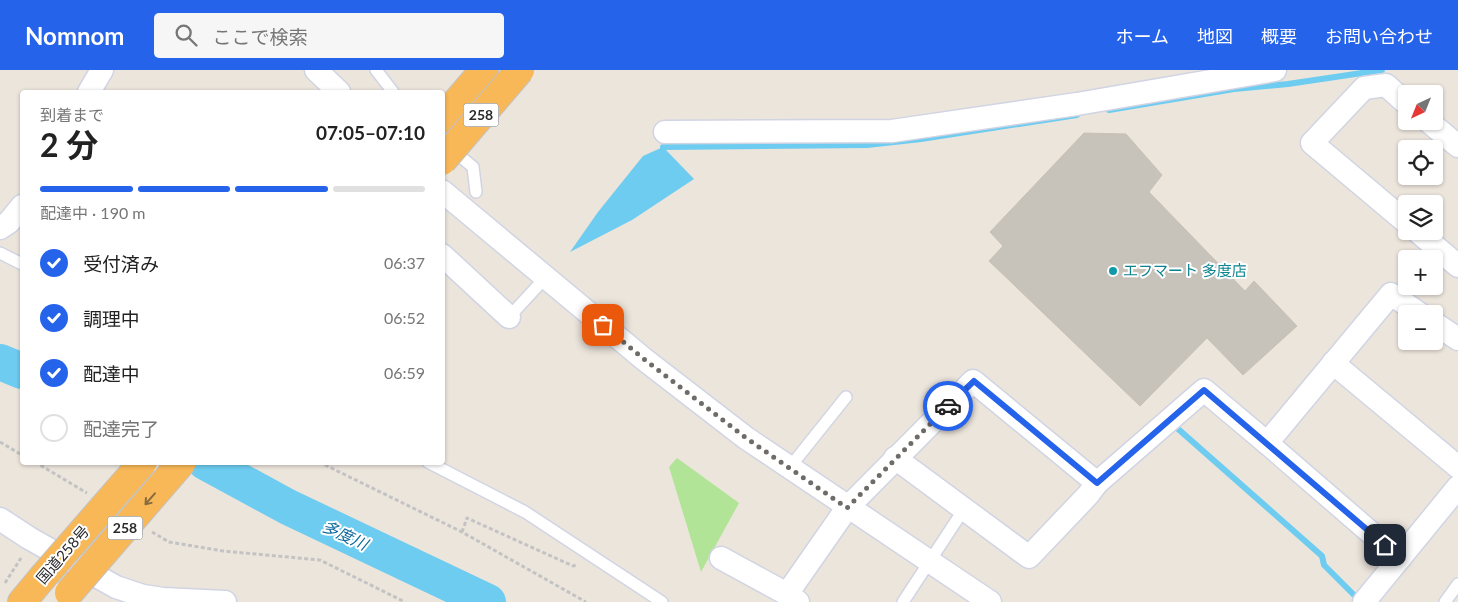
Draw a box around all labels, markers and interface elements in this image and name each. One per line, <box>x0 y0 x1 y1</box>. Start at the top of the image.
search box <box>154 13 504 58</box>
text: Nomnom <box>25 21 124 50</box>
icon: search <box>172 21 200 49</box>
text: ここで検索 <box>212 25 307 48</box>
text: ホーム <box>1116 25 1169 47</box>
text: 地図 <box>1197 25 1233 47</box>
text: 概要 <box>1261 25 1297 47</box>
text: お問い合わせ <box>1325 25 1433 47</box>
north arrow <box>1398 85 1442 130</box>
map controls <box>1398 85 1443 350</box>
road number: 258 <box>464 104 498 126</box>
text: 到着まで <box>40 105 104 124</box>
text: 07:05–07:10 <box>316 121 425 144</box>
text: 2 分 <box>40 125 98 164</box>
button: locate <box>1398 140 1443 185</box>
button: layers <box>1398 195 1443 240</box>
text: 配達中 · 190 m <box>40 203 145 222</box>
icon: check <box>40 249 68 277</box>
button: + <box>1398 250 1443 295</box>
text: 受付済み <box>83 252 159 275</box>
text: 06:37 <box>384 253 425 272</box>
place label: エフマート 多度店 <box>1123 261 1247 279</box>
marker: エフマート 多度店 <box>1107 265 1119 277</box>
icon: check <box>40 304 68 332</box>
pin <box>582 304 624 346</box>
button: − <box>1398 305 1443 350</box>
text: 調理中 <box>83 307 140 330</box>
text: 06:52 <box>384 308 425 327</box>
icon: bag <box>589 311 617 339</box>
icon: check <box>40 359 68 387</box>
text: 配達中 <box>83 362 140 385</box>
text: 06:59 <box>384 363 425 382</box>
courier <box>923 381 973 431</box>
icon: car <box>934 392 962 420</box>
text: 配達完了 <box>83 417 159 440</box>
one-way arrow <box>144 493 156 506</box>
road number: 258 <box>108 516 142 539</box>
water label: 多度川 <box>319 516 373 554</box>
street label: 国道258号 <box>32 522 92 587</box>
pin <box>1364 524 1406 566</box>
icon: home <box>1371 531 1399 559</box>

